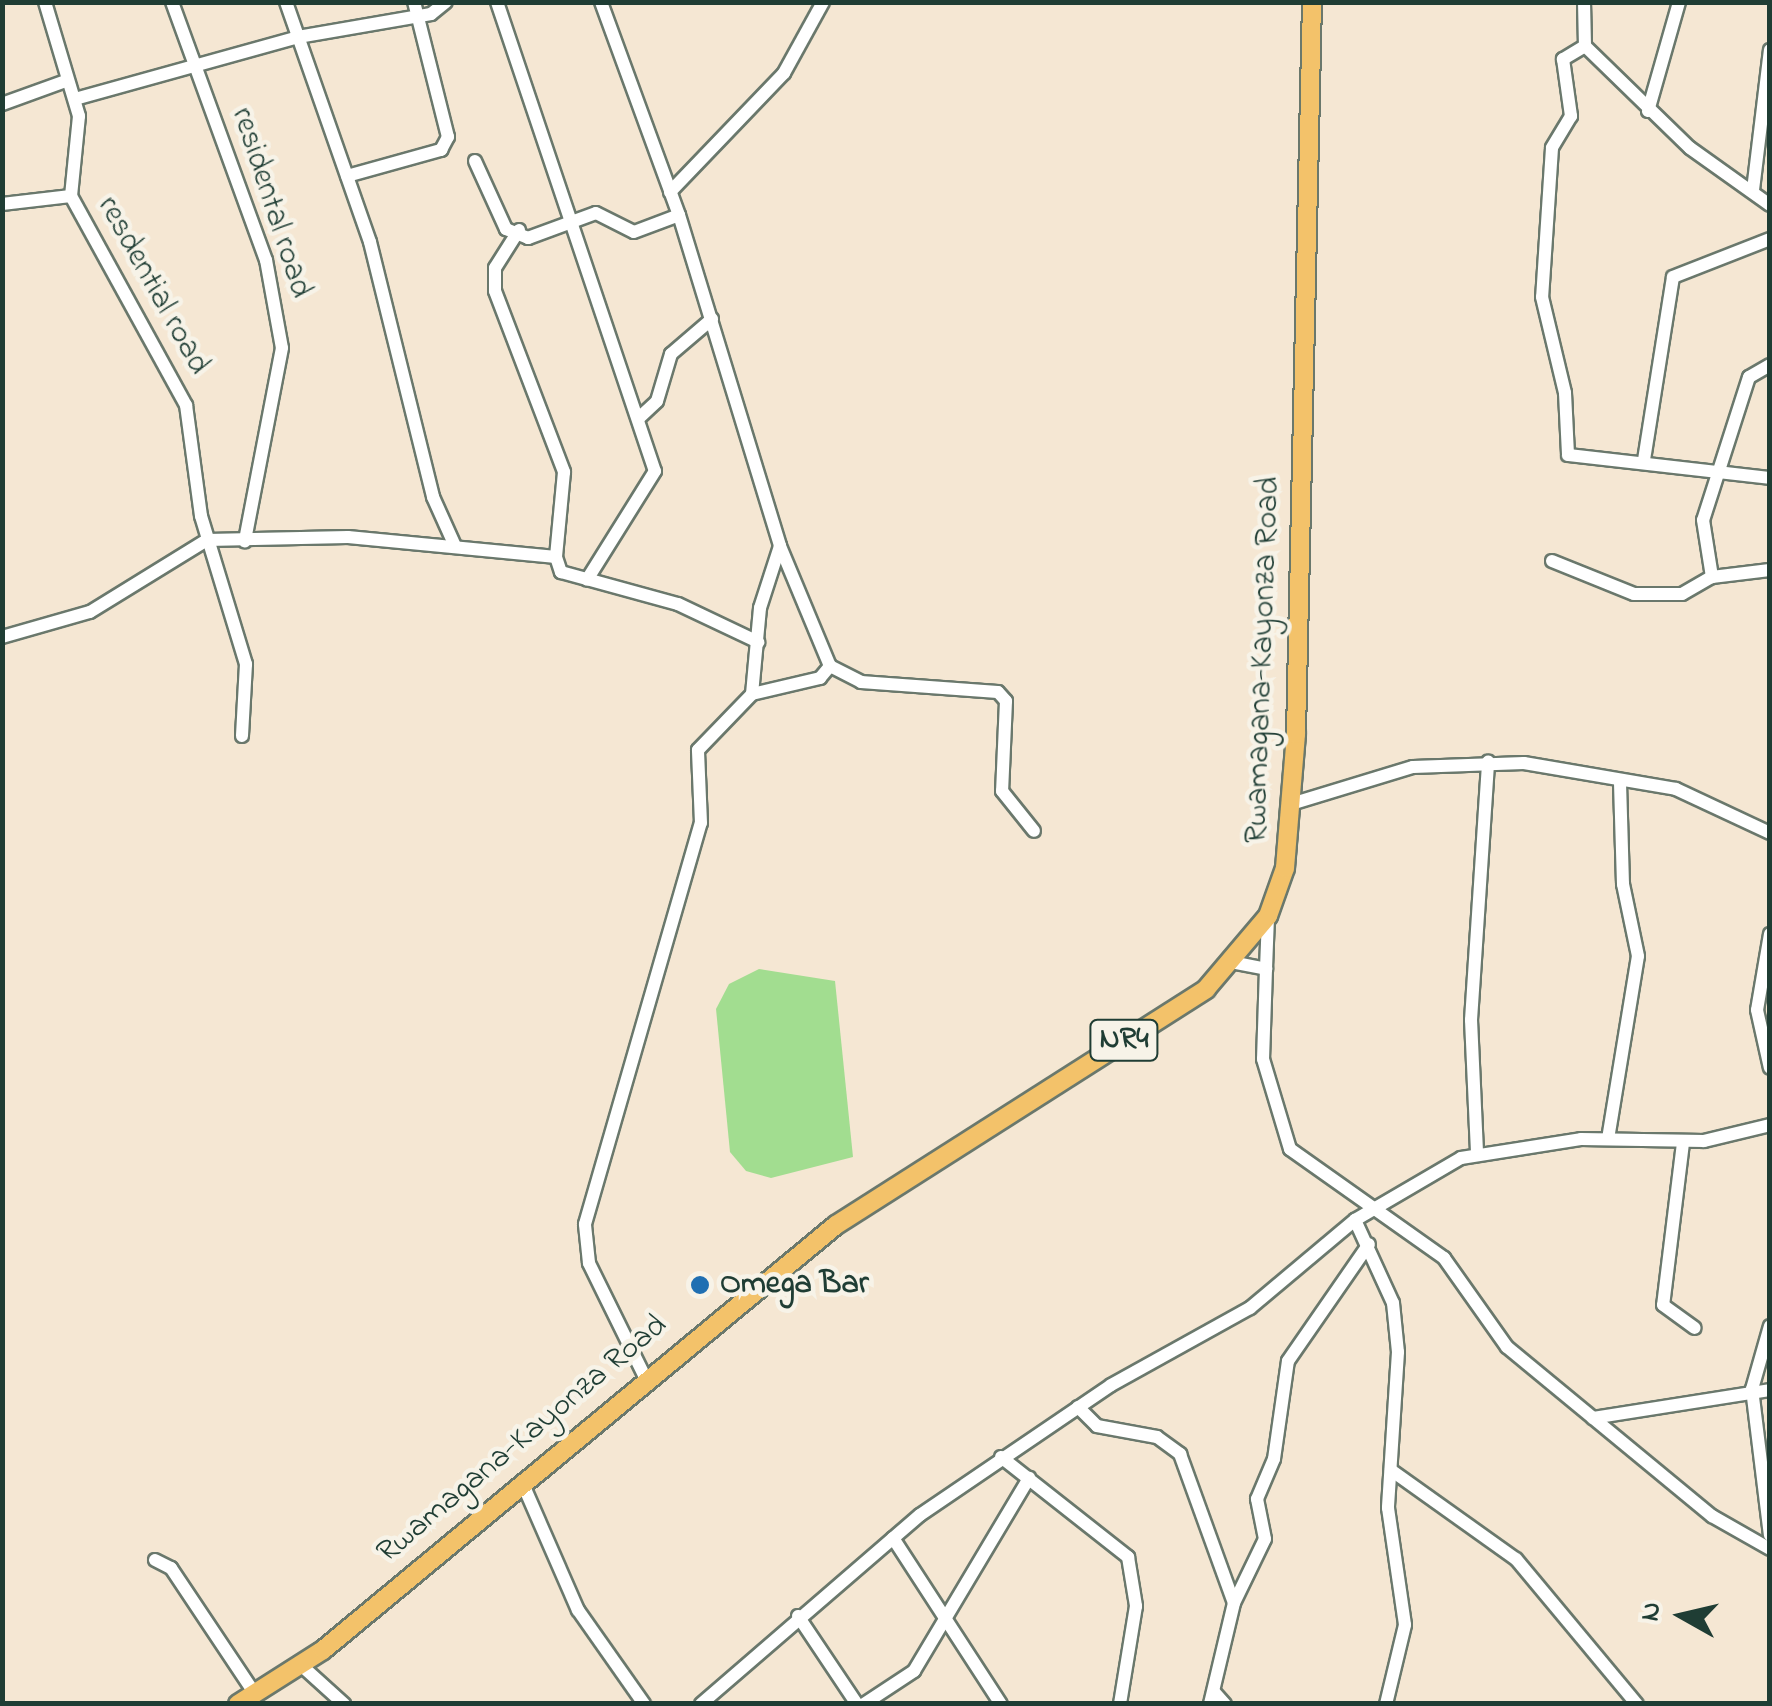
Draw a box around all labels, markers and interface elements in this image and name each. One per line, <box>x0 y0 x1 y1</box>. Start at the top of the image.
street label: residental road <box>221 103 319 303</box>
street label: resdential road <box>87 190 217 382</box>
street label: Rwamagana-Kayonza Road <box>1238 476 1290 844</box>
road number: NR4 <box>1089 1015 1159 1065</box>
place label: Omega Bar <box>720 1266 869 1304</box>
marker: Omega Bar <box>689 1274 711 1296</box>
street label: Rwamagana-Kayonza Road <box>370 1307 676 1573</box>
north arrow <box>1632 1566 1732 1666</box>
text: N <box>1630 1600 1673 1624</box>

